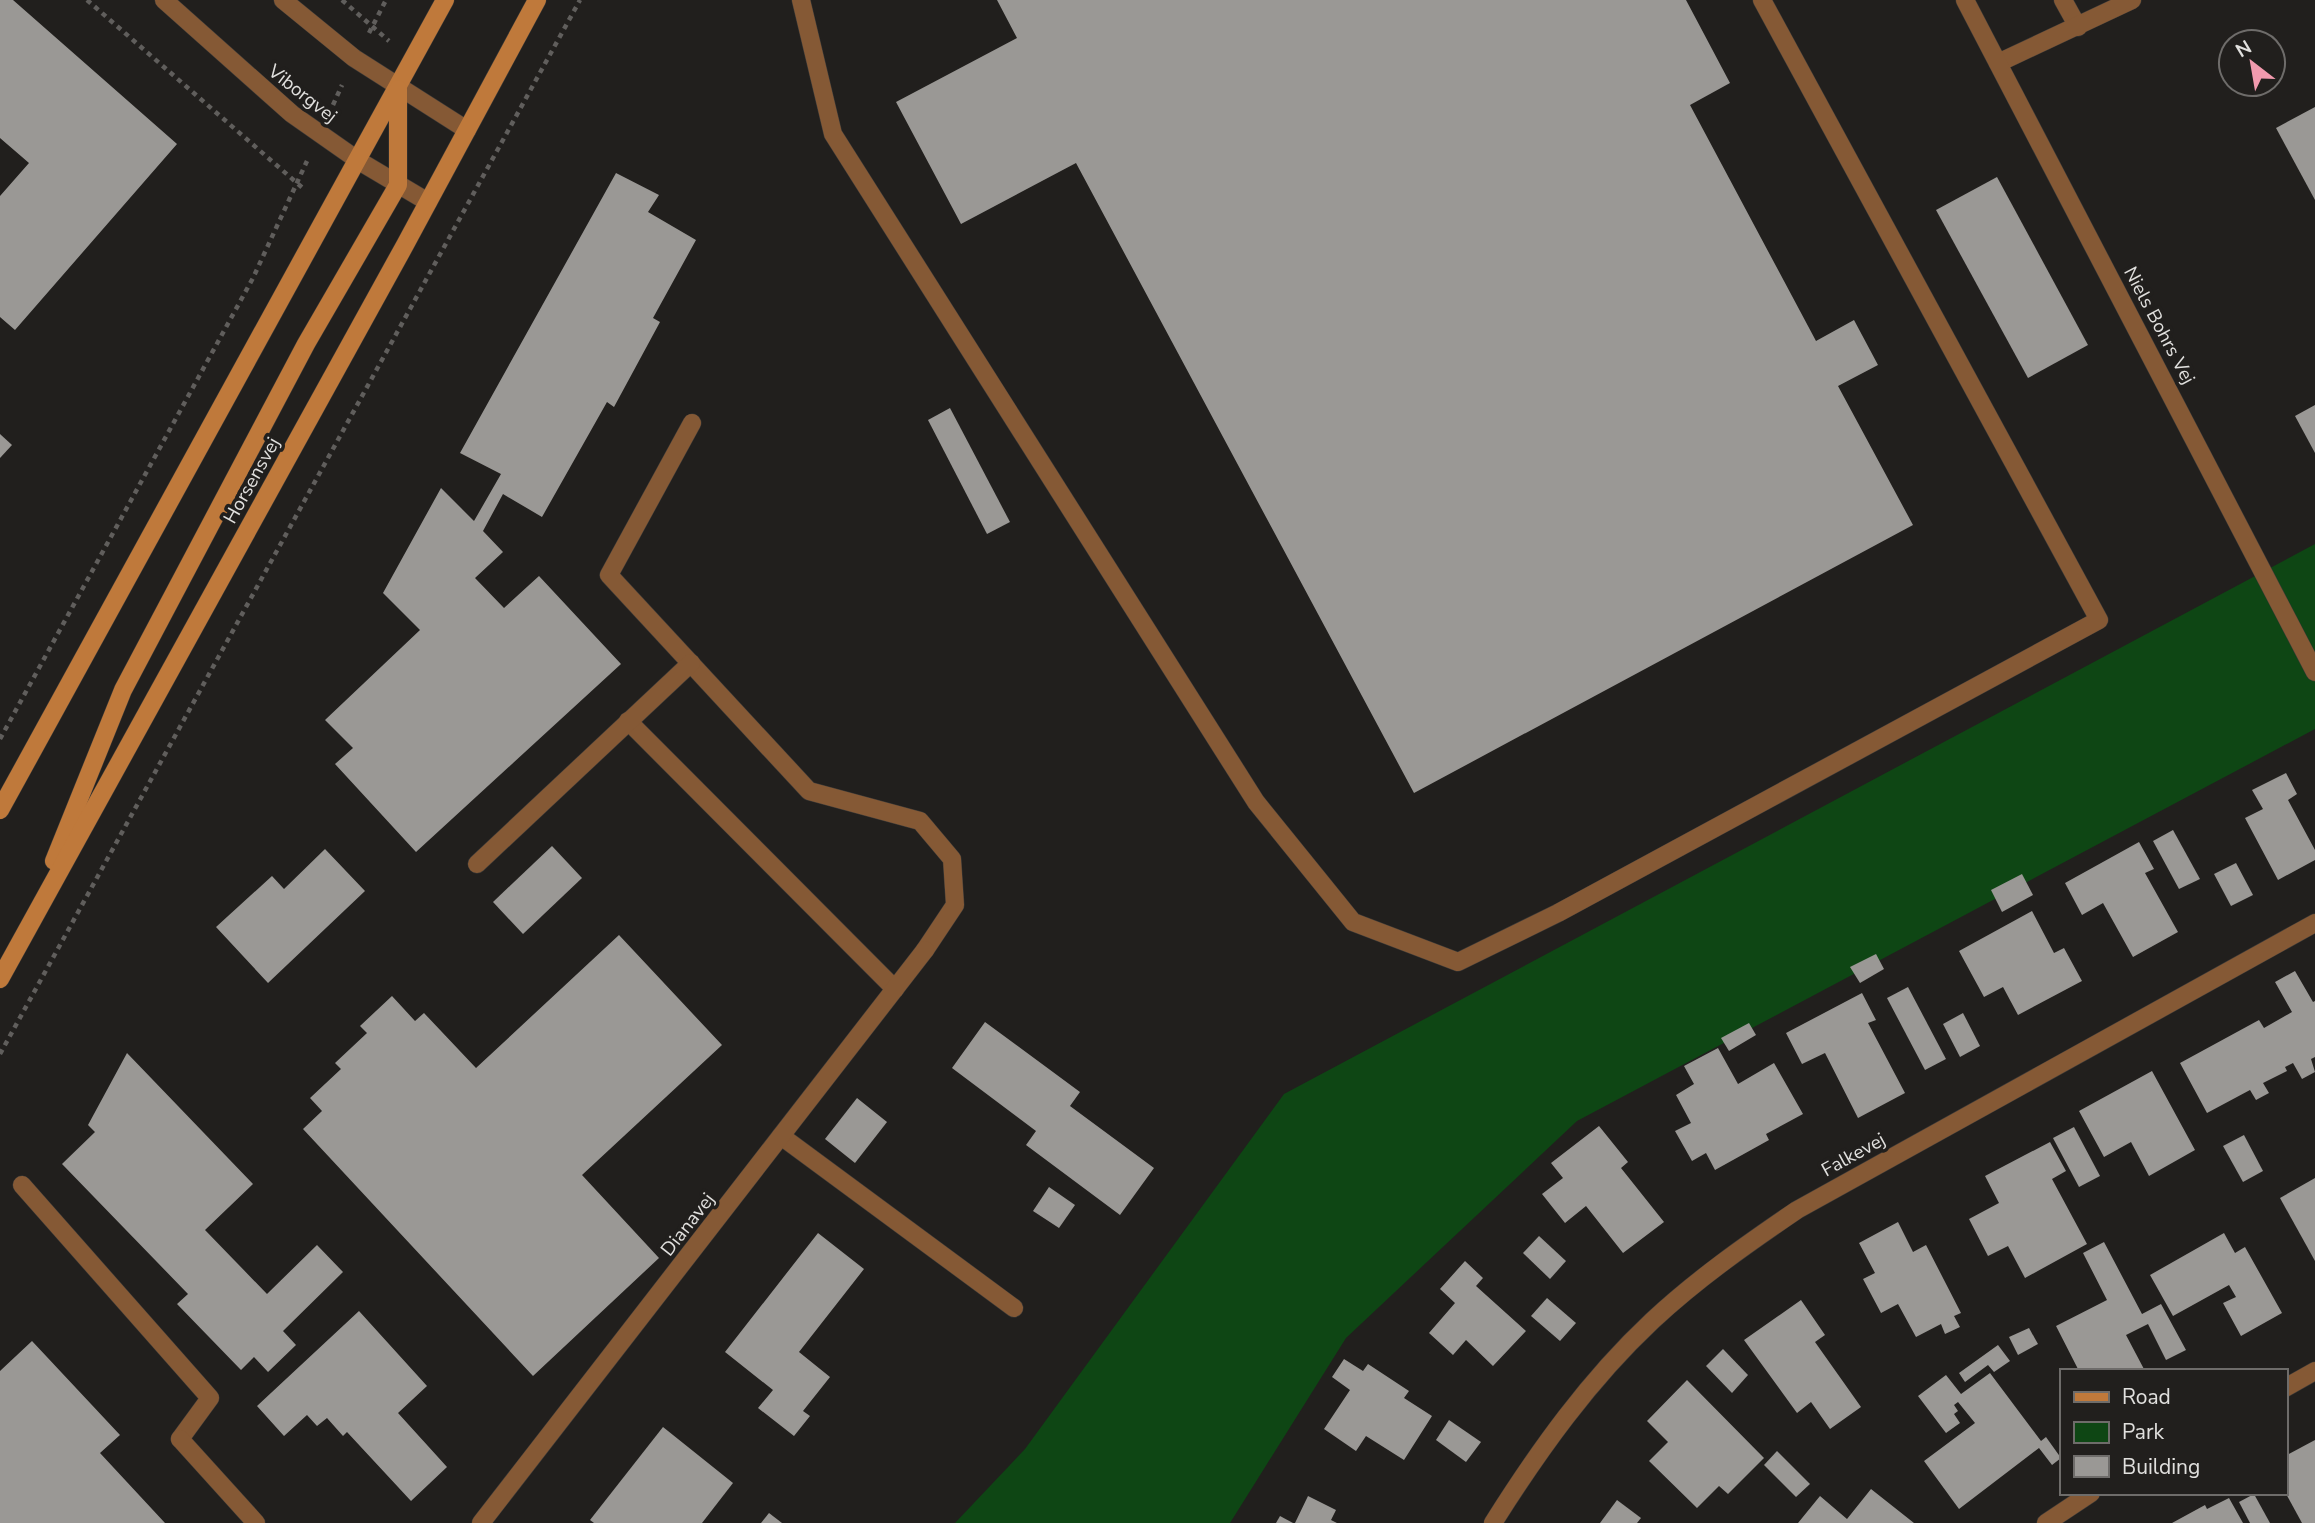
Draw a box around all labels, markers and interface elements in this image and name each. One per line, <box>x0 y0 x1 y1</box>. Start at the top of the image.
north arrow <box>2217 28 2287 98</box>
text: N <box>2231 34 2257 64</box>
street label: Viborgvej <box>262 58 342 129</box>
street label: Niels Bohrs Vej <box>2117 262 2201 389</box>
street label: Horsensvej <box>217 433 286 528</box>
street label: Falkevej <box>1817 1127 1890 1183</box>
street label: Dianavej <box>655 1188 721 1262</box>
legend <box>2060 1369 2287 1495</box>
text: Road <box>2122 1383 2171 1411</box>
text: Park <box>2122 1418 2164 1446</box>
text: Building <box>2122 1453 2200 1481</box>

